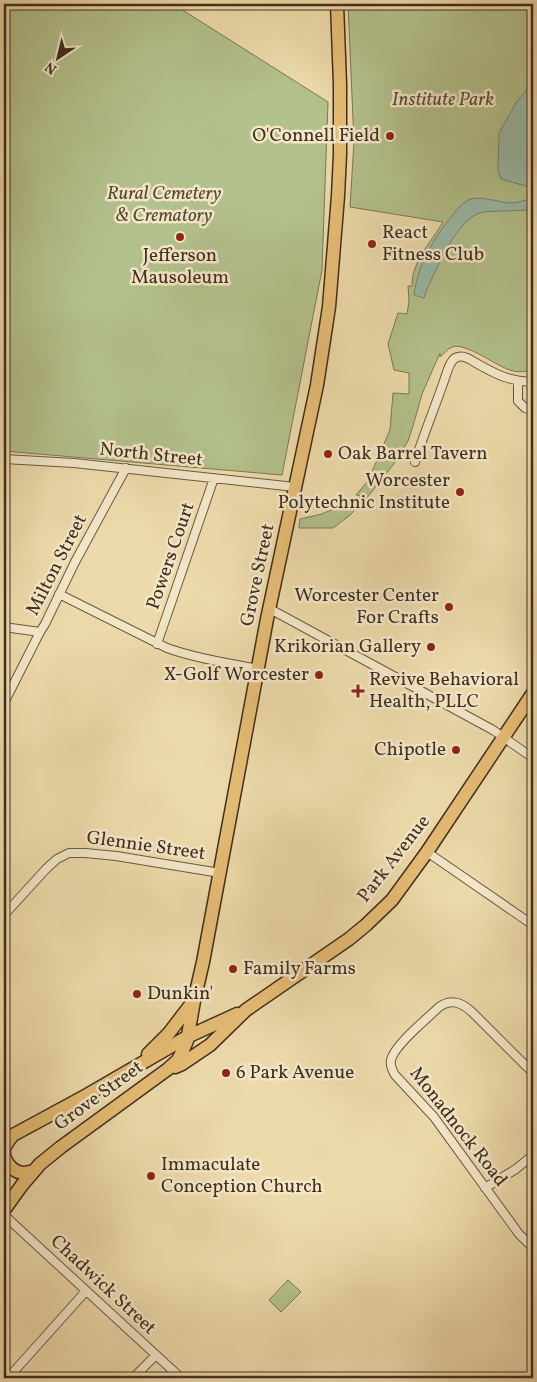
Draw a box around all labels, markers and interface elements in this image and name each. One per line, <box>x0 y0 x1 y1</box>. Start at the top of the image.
north arrow <box>32 32 82 82</box>
text: N <box>42 57 61 78</box>
park label: Institute Park <box>392 87 494 113</box>
place label: O'Connell Field <box>252 123 380 149</box>
marker: O'Connell Field <box>384 130 396 142</box>
park label: Rural Cemetery & Crematory <box>107 181 222 229</box>
place label: React Fitness Club <box>382 220 484 268</box>
marker: Jefferson Mausoleum <box>174 231 186 243</box>
marker: React Fitness Club <box>366 238 378 250</box>
place label: Jefferson Mausoleum <box>131 243 229 291</box>
street label: North Street <box>98 437 204 473</box>
place label: Oak Barrel Tavern <box>338 441 488 467</box>
marker: Oak Barrel Tavern <box>322 448 334 460</box>
place label: Worcester Polytechnic Institute <box>278 468 450 516</box>
marker: Worcester Polytechnic Institute <box>454 486 466 498</box>
street label: Powers Court <box>140 499 202 613</box>
street label: Milton Street <box>20 510 94 620</box>
street label: Grove Street <box>234 521 282 629</box>
place label: Worcester Center For Crafts <box>294 583 439 631</box>
marker: Worcester Center For Crafts <box>443 601 455 613</box>
place label: Krikorian Gallery <box>274 634 421 660</box>
marker: Krikorian Gallery <box>425 641 437 653</box>
place label: X-Golf Worcester <box>164 662 309 688</box>
place label: Revive Behavioral Health, PLLC <box>369 667 519 715</box>
marker: X-Golf Worcester <box>313 669 325 681</box>
marker: Revive Behavioral Health, PLLC <box>351 684 365 698</box>
place label: Chipotle <box>374 737 446 763</box>
marker: Chipotle <box>450 744 462 756</box>
street label: Park Avenue <box>352 810 436 908</box>
street label: Glennie Street <box>85 825 207 867</box>
place label: Family Farms <box>243 956 356 982</box>
marker: Family Farms <box>227 963 239 975</box>
place label: Dunkin' <box>147 981 213 1007</box>
marker: Dunkin' <box>131 988 143 1000</box>
street label: Grove Street <box>49 1055 149 1137</box>
place label: 6 Park Avenue <box>236 1060 354 1086</box>
street label: Monadnock Road <box>403 1062 513 1192</box>
marker: 6 Park Avenue <box>220 1067 232 1079</box>
place label: Immaculate Conception Church <box>161 1152 323 1200</box>
marker: Immaculate Conception Church <box>145 1170 157 1182</box>
street label: Chadwick Street <box>44 1229 162 1341</box>

